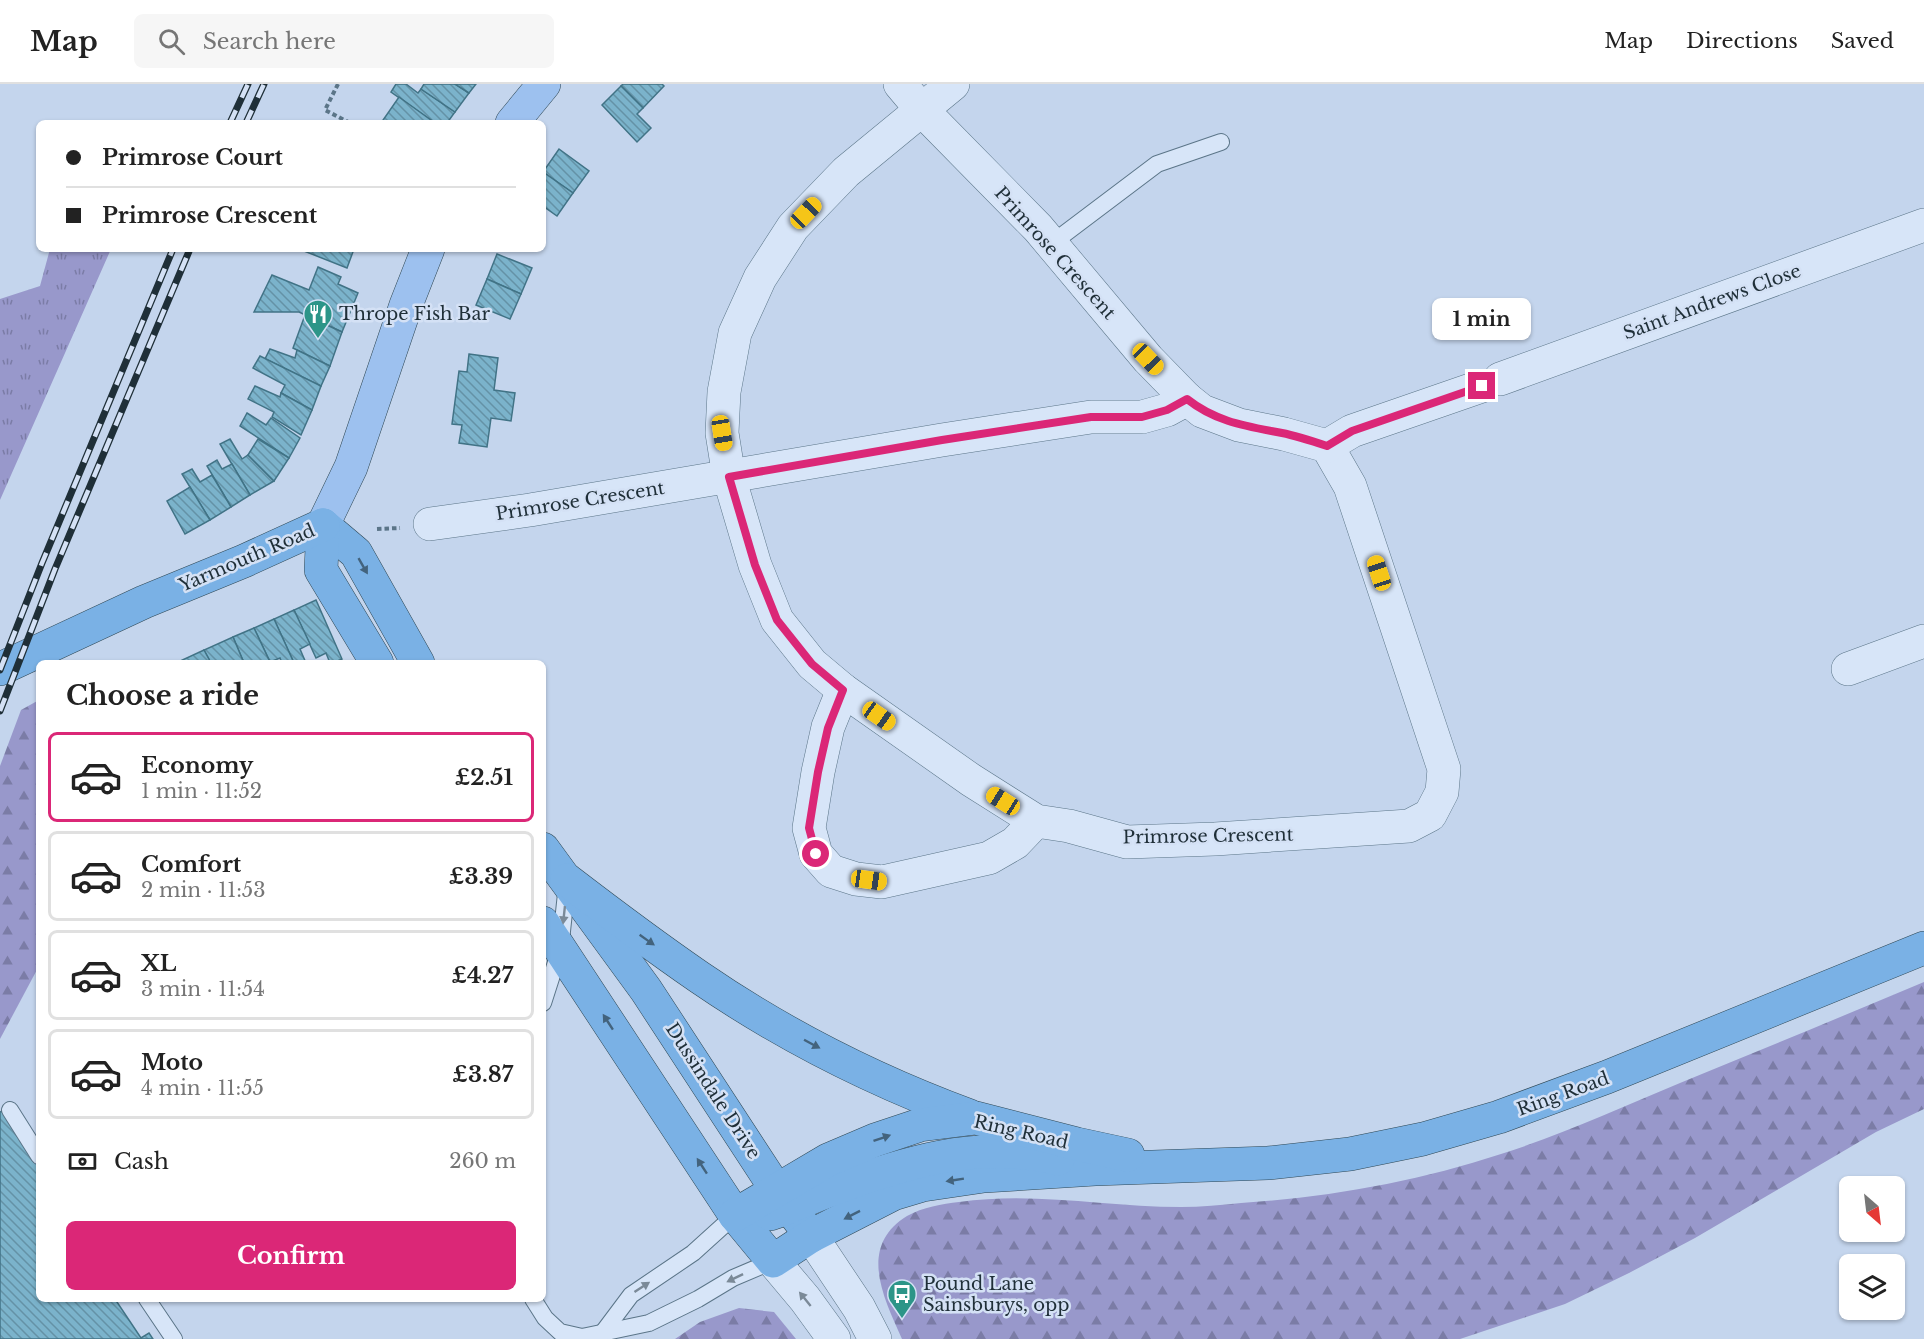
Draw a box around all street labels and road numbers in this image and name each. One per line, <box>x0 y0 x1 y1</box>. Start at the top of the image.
street label: Primrose Crescent <box>990 182 1120 324</box>
street label: Saint Andrews Close <box>1620 260 1804 344</box>
street label: Primrose Crescent <box>494 477 666 525</box>
street label: Yarmouth Road <box>175 519 318 597</box>
street label: Primrose Crescent <box>1122 824 1294 848</box>
street label: Dussindale Drive <box>661 1019 765 1163</box>
street label: Ring Road <box>1514 1067 1612 1121</box>
street label: Ring Road <box>972 1110 1070 1154</box>

